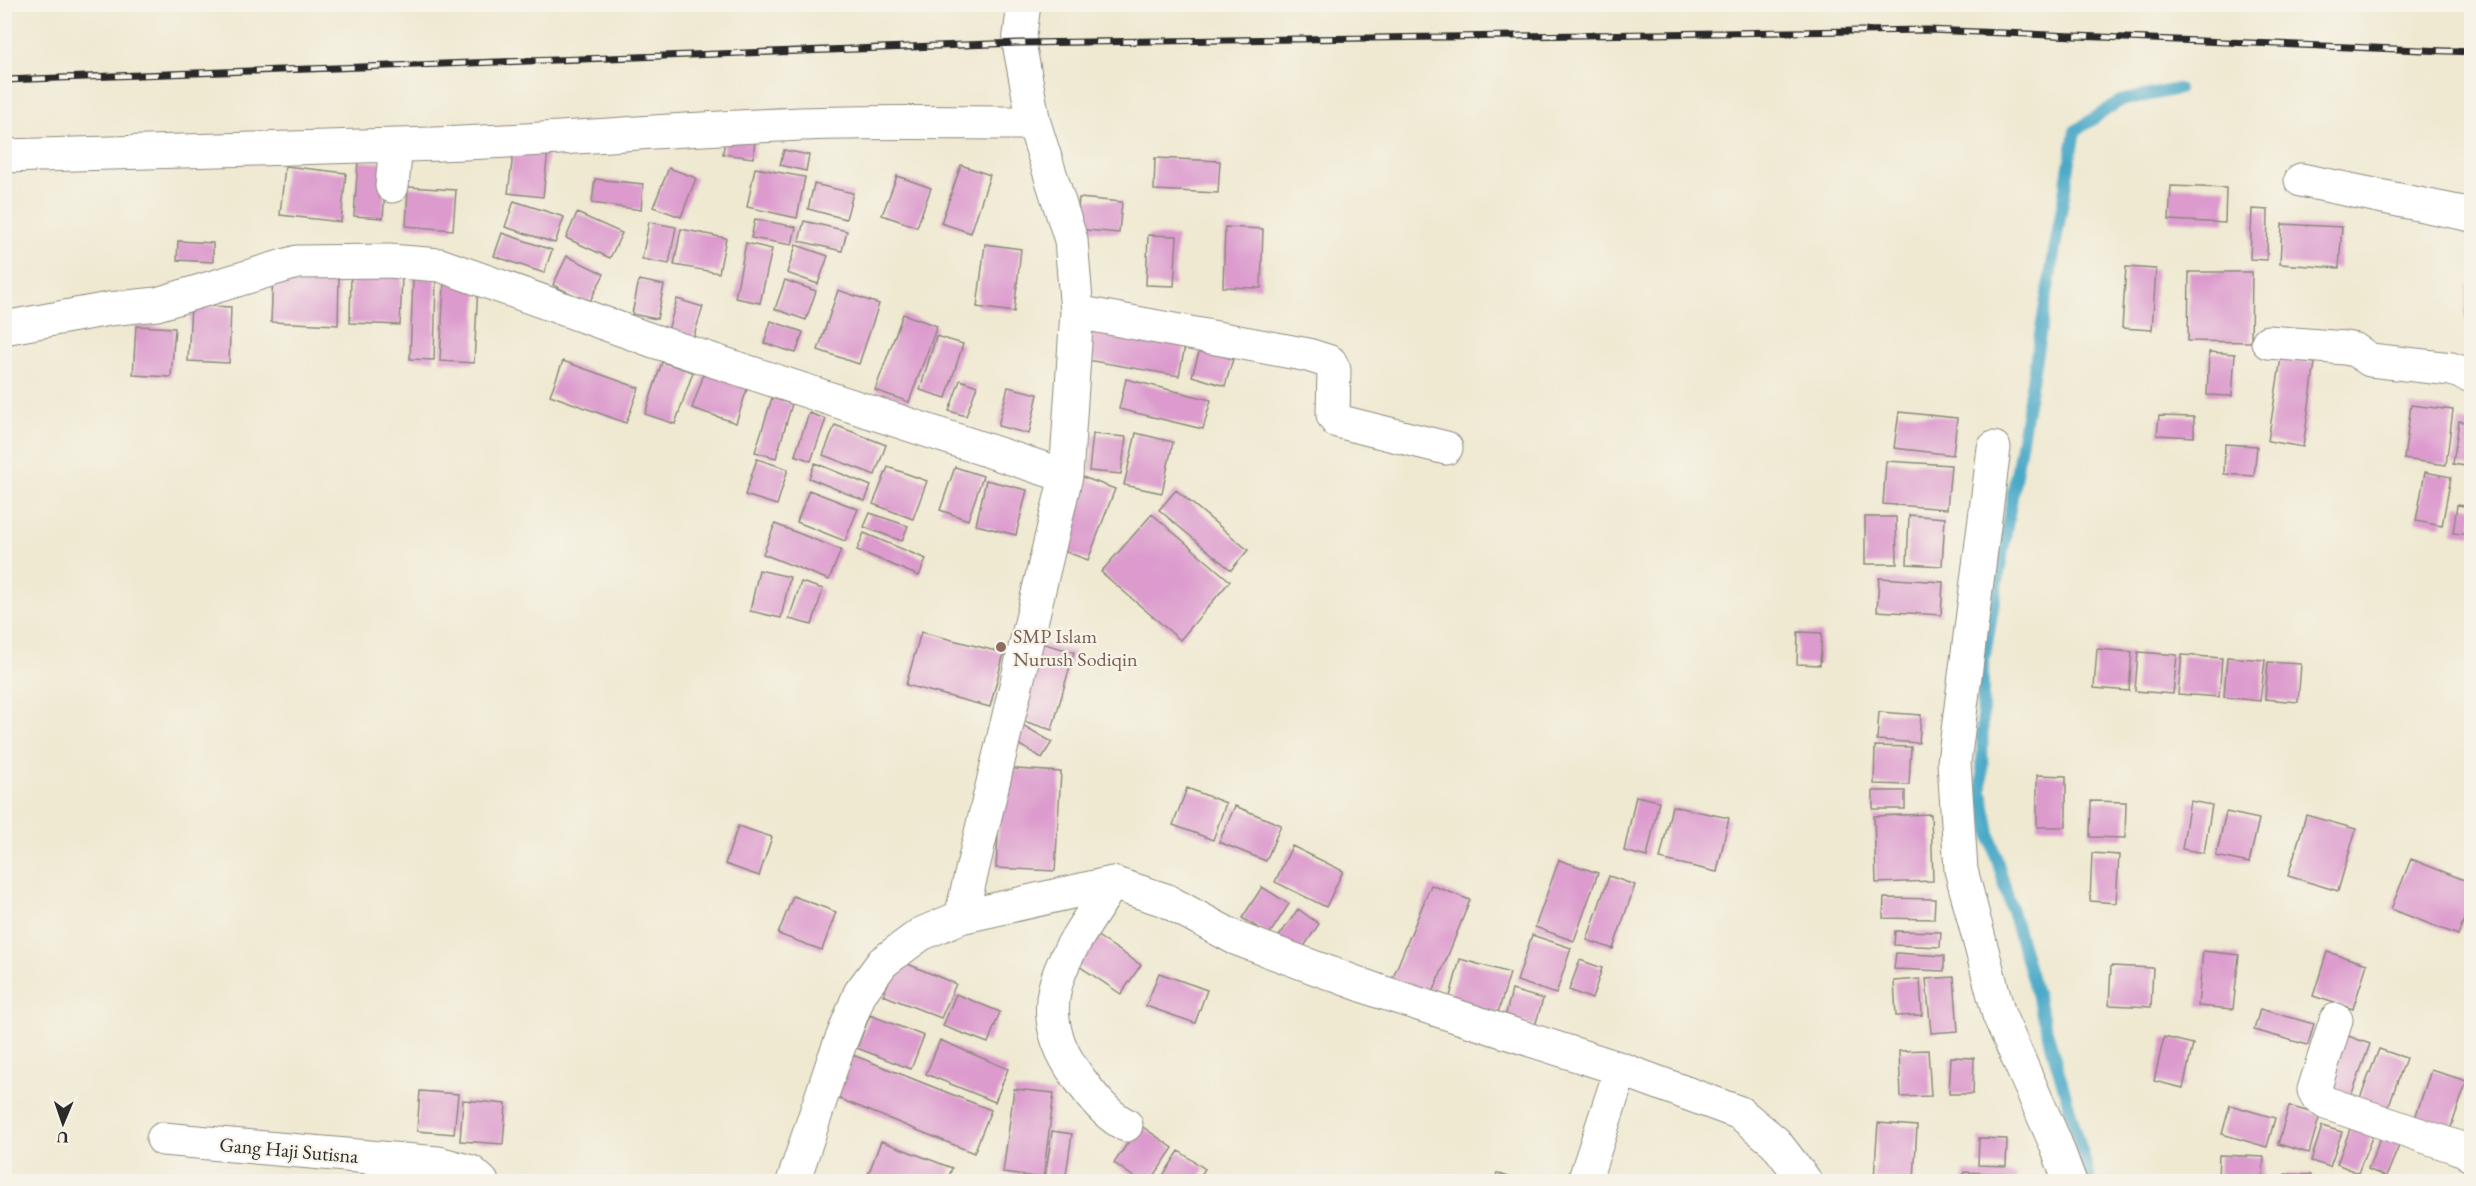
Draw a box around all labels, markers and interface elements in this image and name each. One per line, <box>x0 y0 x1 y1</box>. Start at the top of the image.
place label: SMP Islam Nurush Sodiqin <box>1013 623 1138 672</box>
marker: SMP Islam Nurush Sodiqin <box>994 640 1008 654</box>
north arrow <box>33 1093 93 1153</box>
text: U <box>56 1127 69 1148</box>
street label: Gang Haji Sutisna <box>219 1131 360 1169</box>

